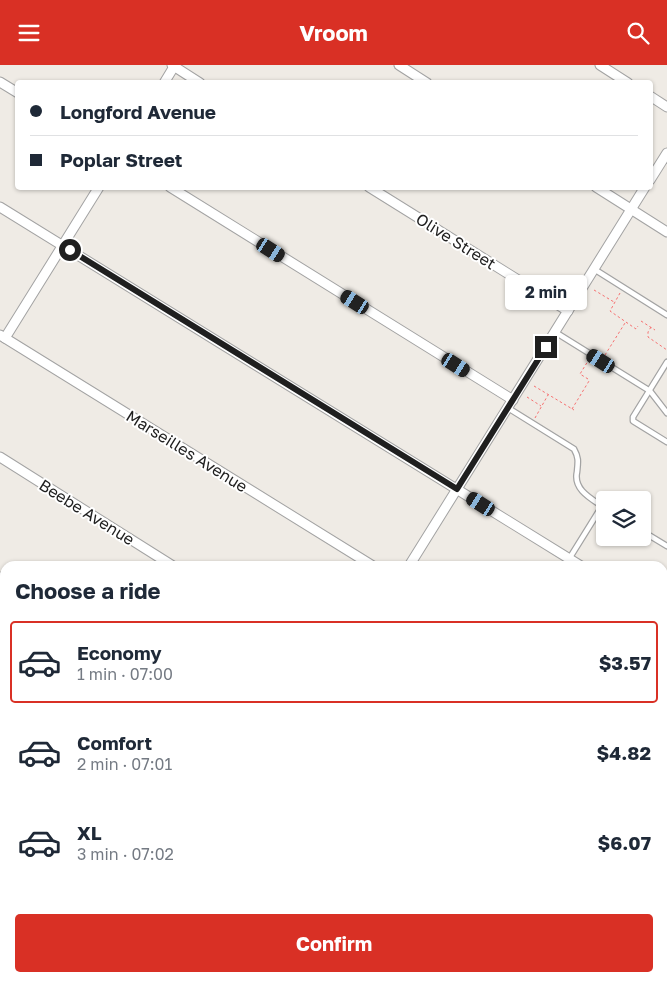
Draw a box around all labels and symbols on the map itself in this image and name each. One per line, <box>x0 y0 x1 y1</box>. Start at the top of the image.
street label: Olive Street <box>412 209 500 273</box>
car <box>254 236 287 264</box>
route start <box>59 239 81 261</box>
callout: 2 min <box>505 275 587 309</box>
car <box>338 288 371 316</box>
route end <box>535 336 557 358</box>
car <box>584 347 617 375</box>
car <box>439 351 472 379</box>
street label: Marseilles Avenue <box>123 406 251 496</box>
street label: Beebe Avenue <box>36 475 138 549</box>
car <box>464 490 497 518</box>

